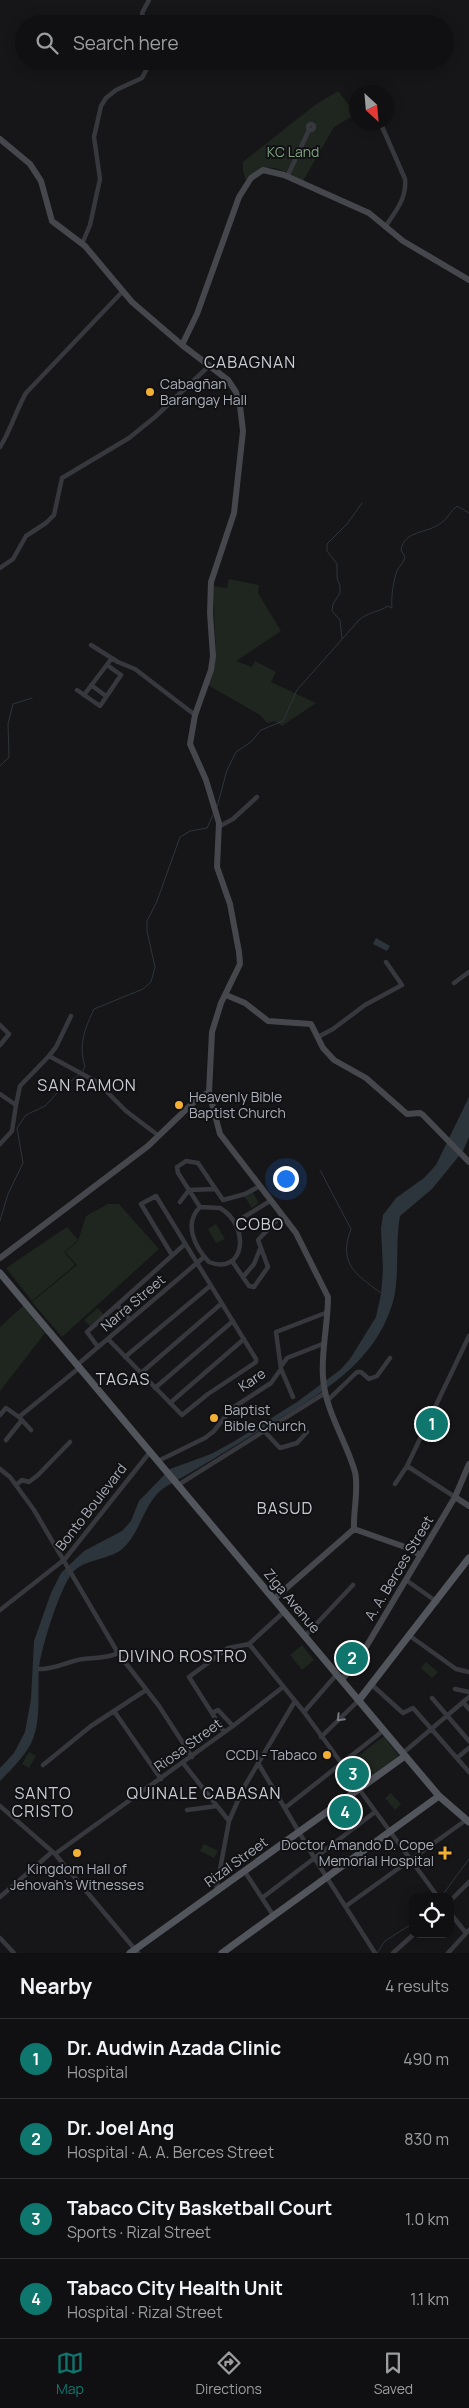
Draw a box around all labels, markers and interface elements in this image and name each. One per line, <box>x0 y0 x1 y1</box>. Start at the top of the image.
search box <box>15 15 454 70</box>
icon: search <box>33 29 61 57</box>
text: Search here <box>73 30 179 56</box>
north arrow <box>349 85 394 130</box>
park label: KC Land <box>267 142 319 161</box>
district label: CABAGNAN <box>204 351 296 373</box>
place label: Cabagñan Barangay Hall <box>160 374 247 409</box>
marker: Cabagñan Barangay Hall <box>144 386 156 398</box>
district label: SAN RAMON <box>37 1074 137 1096</box>
place label: Heavenly Bible Baptist Church <box>189 1087 286 1122</box>
marker: Heavenly Bible Baptist Church <box>173 1099 185 1111</box>
your location <box>273 1166 299 1192</box>
district label: COBO <box>236 1213 284 1235</box>
street label: Narra Street <box>96 1270 169 1335</box>
street label: Kare <box>234 1364 269 1396</box>
district label: TAGAS <box>96 1368 150 1390</box>
place label: Baptist Bible Church <box>224 1400 306 1435</box>
pin: 1 <box>416 1405 448 1443</box>
marker: Baptist Bible Church <box>208 1412 220 1424</box>
street label: Bonto Boulevard <box>51 1459 131 1554</box>
district label: BASUD <box>257 1497 313 1519</box>
street label: A. A. Berces Street <box>360 1511 438 1624</box>
street label: Ziga Avenue <box>260 1564 325 1637</box>
pin: 2 <box>336 1639 368 1677</box>
district label: DIVINO ROSTRO <box>118 1645 248 1667</box>
one-way arrow <box>337 1712 346 1721</box>
street label: Riosa Street <box>150 1713 226 1776</box>
place label: CCDI - Tabaco <box>226 1745 317 1764</box>
marker: CCDI - Tabaco <box>321 1749 333 1761</box>
pin: 3 <box>337 1755 369 1793</box>
district label: SANTO CRISTO <box>12 1782 74 1822</box>
district label: QUINALE CABASAN <box>127 1782 281 1804</box>
pin: 4 <box>329 1793 361 1831</box>
street label: Rizal Street <box>200 1832 272 1891</box>
place label: Doctor Amando D. Cope Memorial Hospital <box>281 1835 434 1870</box>
marker: Doctor Amando D. Cope Memorial Hospital <box>438 1846 452 1860</box>
marker: Kingdom Hall of Jehovah's Witnesses <box>71 1847 83 1859</box>
place label: Kingdom Hall of Jehovah's Witnesses <box>10 1859 144 1894</box>
map controls <box>409 1893 454 1938</box>
button: locate <box>409 1893 454 1938</box>
text: Nearby <box>20 1972 92 2000</box>
text: 4 results <box>385 1975 449 1997</box>
text: Dr. Audwin Azada Clinic <box>67 2035 281 2061</box>
text: 1 <box>32 2048 40 2070</box>
text: 490 m <box>403 2048 449 2070</box>
text: Hospital <box>67 2061 128 2083</box>
text: Dr. Joel Ang <box>67 2115 174 2141</box>
text: 2 <box>31 2128 41 2150</box>
text: 830 m <box>404 2128 449 2150</box>
text: Hospital · A. A. Berces Street <box>67 2141 274 2163</box>
text: Tabaco City Basketball Court <box>67 2195 332 2221</box>
text: 3 <box>31 2208 41 2230</box>
text: 1.0 km <box>405 2208 449 2230</box>
text: Sports · Rizal Street <box>67 2221 211 2243</box>
text: Tabaco City Health Unit <box>67 2275 283 2301</box>
text: 4 <box>31 2288 41 2310</box>
text: 1.1 km <box>410 2288 449 2310</box>
text: Hospital · Rizal Street <box>67 2301 223 2323</box>
tab: Map <box>56 2349 84 2398</box>
tab: Directions <box>196 2349 262 2398</box>
tab: Saved <box>374 2349 413 2398</box>

